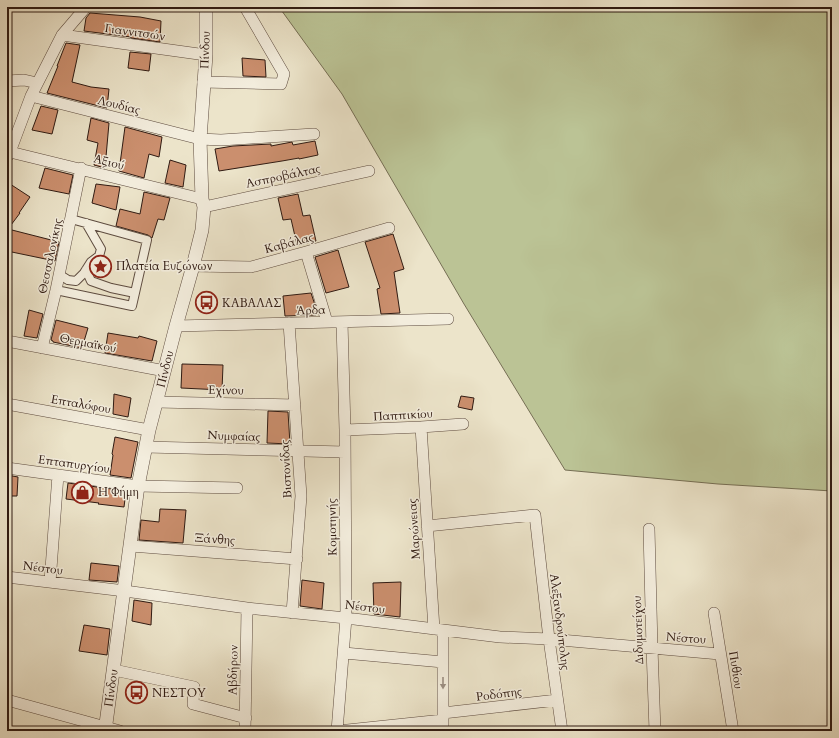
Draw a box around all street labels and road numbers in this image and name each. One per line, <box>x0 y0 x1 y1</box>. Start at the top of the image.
street label: Γιαννιτσών <box>104 20 166 44</box>
street label: Πίνδου <box>196 31 214 69</box>
street label: Λουδίας <box>96 92 142 118</box>
street label: Αξιού <box>92 150 126 174</box>
street label: Ασπροβάλτας <box>244 160 322 192</box>
street label: Θεσσαλονίκης <box>34 217 66 295</box>
street label: Καβάλας <box>263 229 315 257</box>
street label: Άρδα <box>296 301 326 318</box>
street label: Θερμαϊκού <box>58 330 118 356</box>
street label: Πίνδου <box>153 349 177 389</box>
street label: Εχίνου <box>208 382 244 398</box>
street label: Επταλόφου <box>49 391 112 418</box>
street label: Παππικίου <box>373 405 433 425</box>
street label: Νυμφαίας <box>207 427 261 446</box>
street label: Βιστονίδας <box>276 439 296 499</box>
street label: Επταπυργίου <box>37 451 111 478</box>
street label: Κομοτηνής <box>323 498 341 556</box>
street label: Μαρώνειας <box>404 498 424 560</box>
street label: Ξάνθης <box>194 530 236 548</box>
street label: Νέστου <box>22 558 64 578</box>
street label: Αλεξανδρούπολης <box>546 573 574 671</box>
street label: Διδυμοτείχου <box>629 595 647 665</box>
street label: Νέστου <box>344 597 386 617</box>
street label: Νέστου <box>665 629 707 647</box>
street label: Αβδήρων <box>225 645 241 695</box>
street label: Πυθίου <box>725 650 747 690</box>
street label: Πίνδου <box>100 668 122 708</box>
street label: Ροδόπης <box>475 683 523 705</box>

